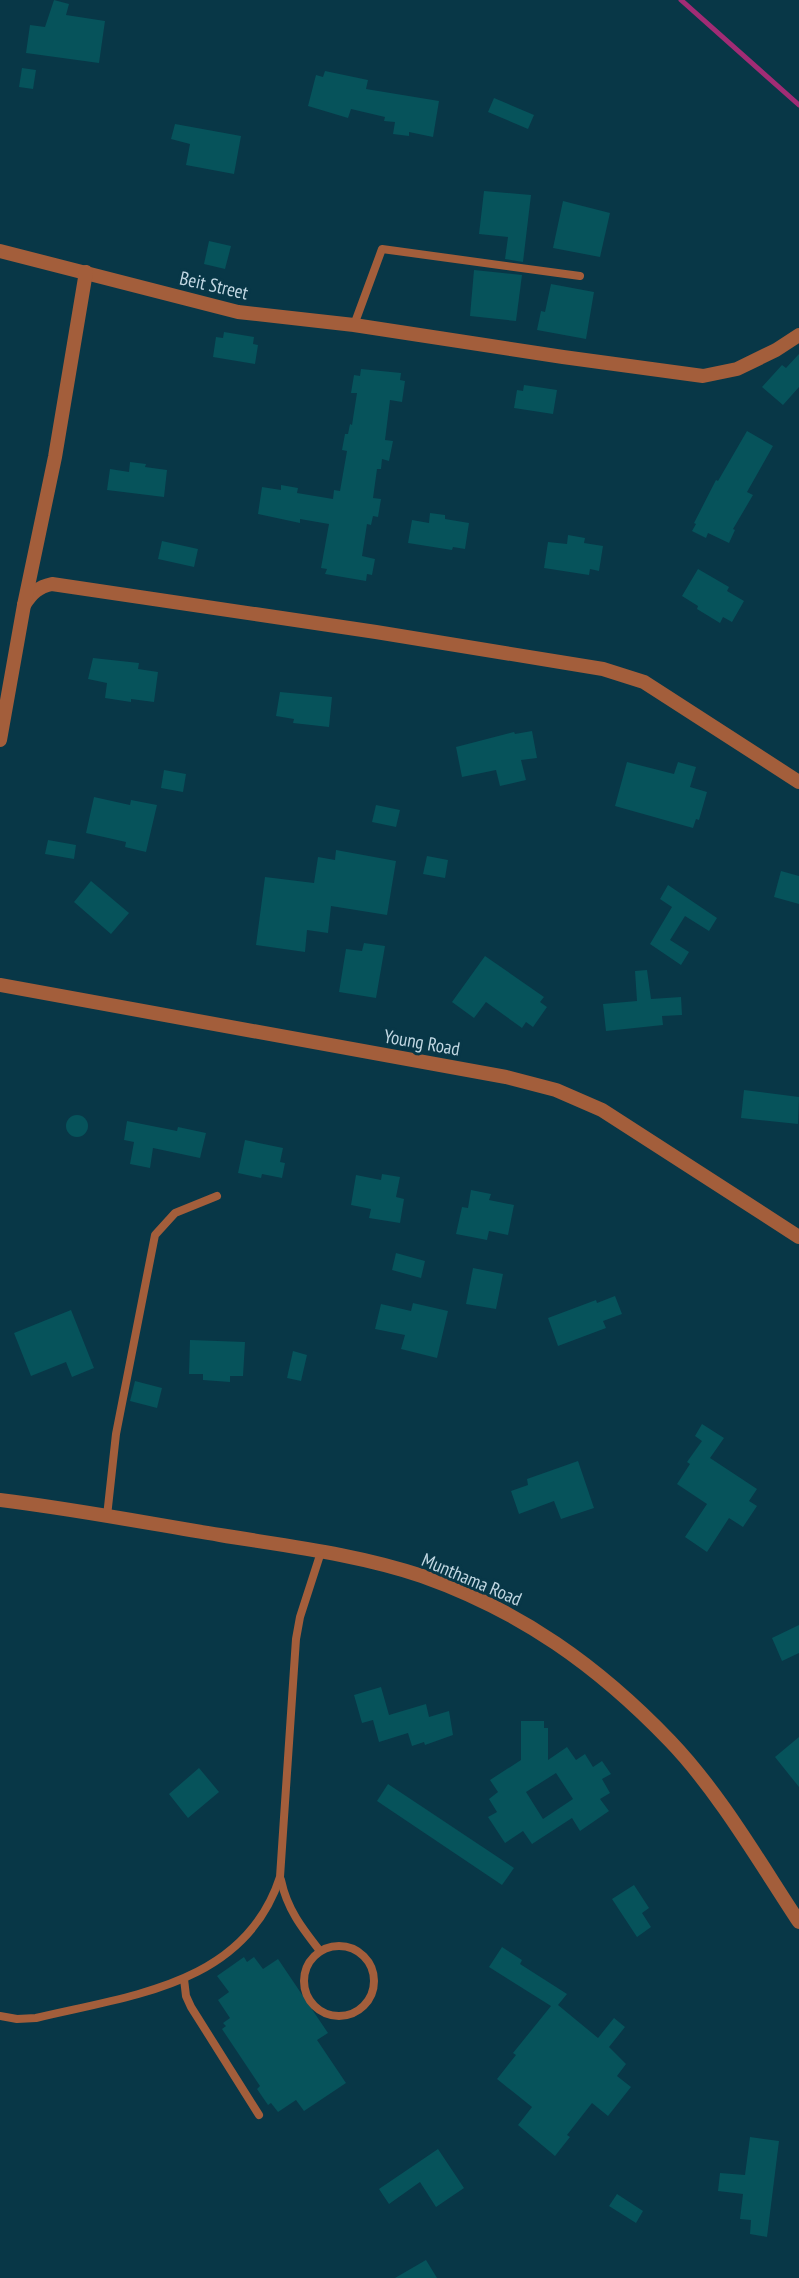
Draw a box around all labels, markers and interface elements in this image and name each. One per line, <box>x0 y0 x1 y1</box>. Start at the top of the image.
street label: Beit Street <box>177 265 251 305</box>
street label: Young Road <box>382 1024 462 1060</box>
street label: Munthama Road <box>418 1547 526 1611</box>

